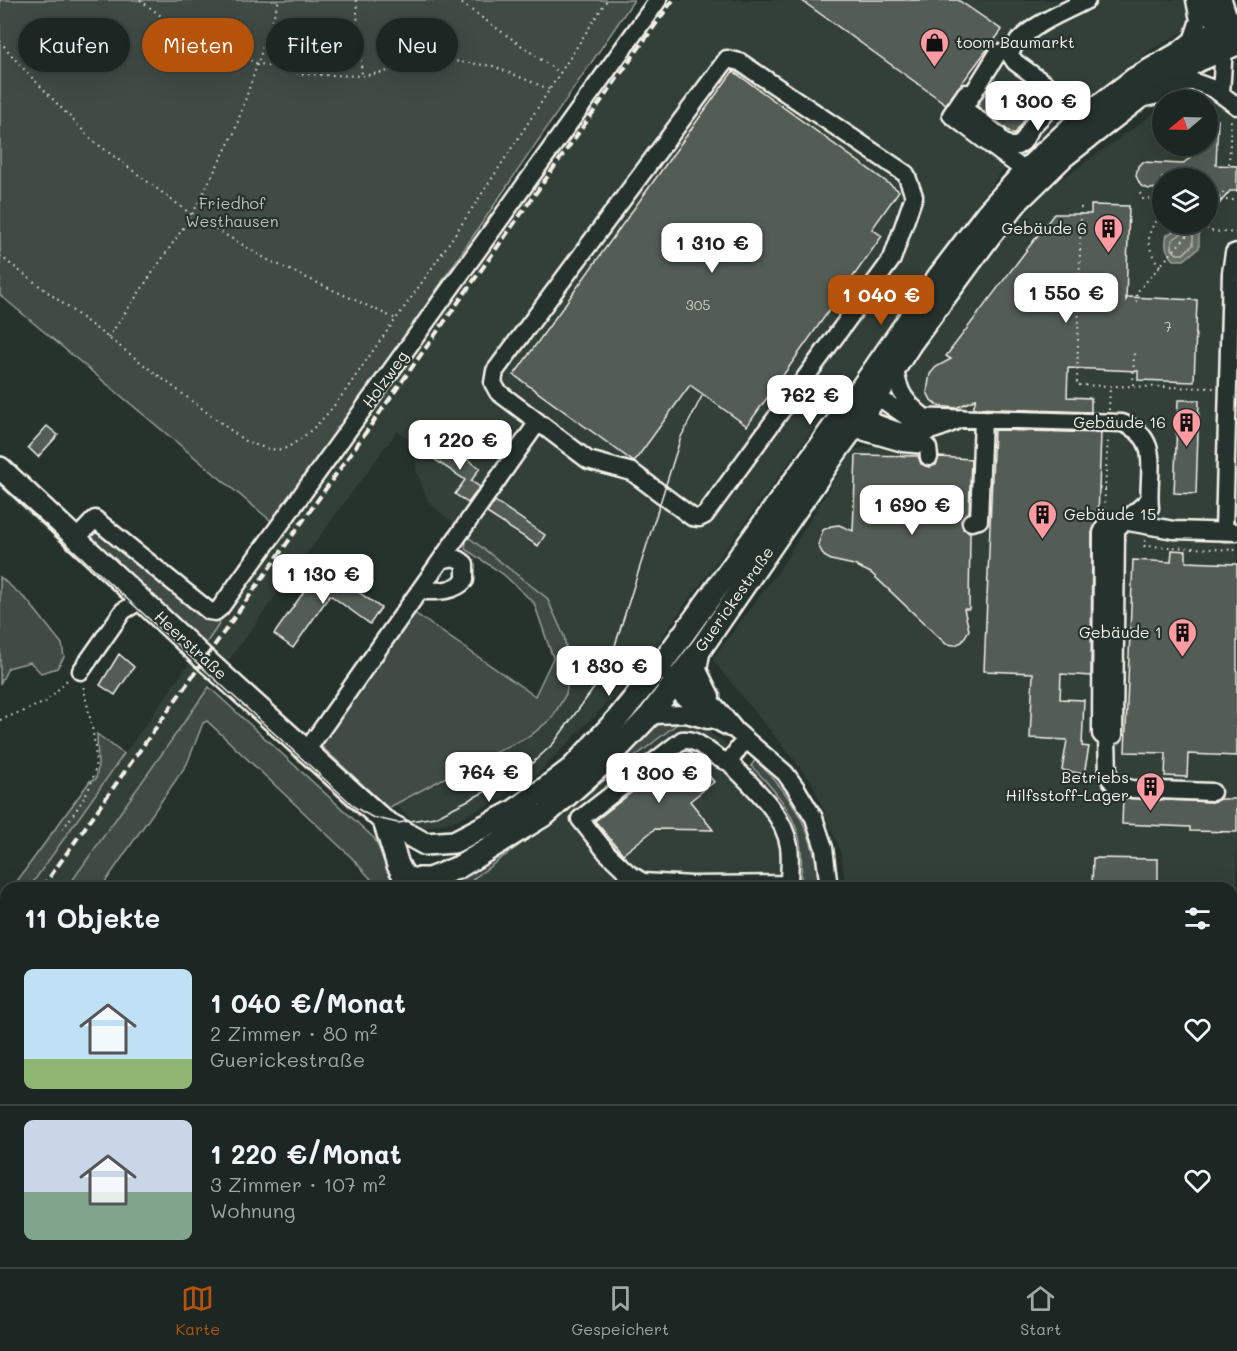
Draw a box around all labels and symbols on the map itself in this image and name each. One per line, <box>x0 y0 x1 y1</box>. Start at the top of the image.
shop icon: toom Baumarkt <box>919 26 951 68</box>
place label: toom Baumarkt <box>956 31 1075 52</box>
pin: 1 300 € <box>983 81 1093 132</box>
north arrow <box>1152 90 1218 156</box>
park label: Friedhof Westhausen <box>185 192 279 231</box>
building icon: Gebäude 6 <box>1092 212 1124 254</box>
place label: Gebäude 6 <box>1001 217 1087 238</box>
pin: 1 310 € <box>657 223 767 274</box>
pin: 1 550 € <box>1011 273 1121 324</box>
pin: 1 040 € <box>826 275 936 326</box>
house number: 305 <box>685 295 711 314</box>
house number: 7 <box>1164 317 1172 336</box>
street label: Holzweg <box>357 346 412 411</box>
pin: 762 € <box>768 375 852 426</box>
building icon: Gebäude 16 <box>1171 406 1203 448</box>
place label: Gebäude 16 <box>1073 411 1166 432</box>
pin: 1 220 € <box>405 420 515 471</box>
pin: 1 690 € <box>857 485 967 536</box>
building icon: Gebäude 15 <box>1027 498 1059 540</box>
place label: Gebäude 15 <box>1064 503 1156 524</box>
street label: Guerickestraße <box>689 542 778 656</box>
pin: 1 130 € <box>268 554 378 605</box>
street label: Heerstraße <box>150 606 232 684</box>
building icon: Gebäude 1 <box>1167 616 1199 658</box>
place label: Gebäude 1 <box>1079 621 1162 642</box>
pin: 1 830 € <box>554 646 664 697</box>
pin: 764 € <box>447 752 531 803</box>
pin: 1 300 € <box>604 753 714 804</box>
place label: Betriebs Hilfsstoff-Lager <box>1006 766 1129 805</box>
building icon: Betriebs Hilfsstoff-Lager <box>1134 770 1166 812</box>

